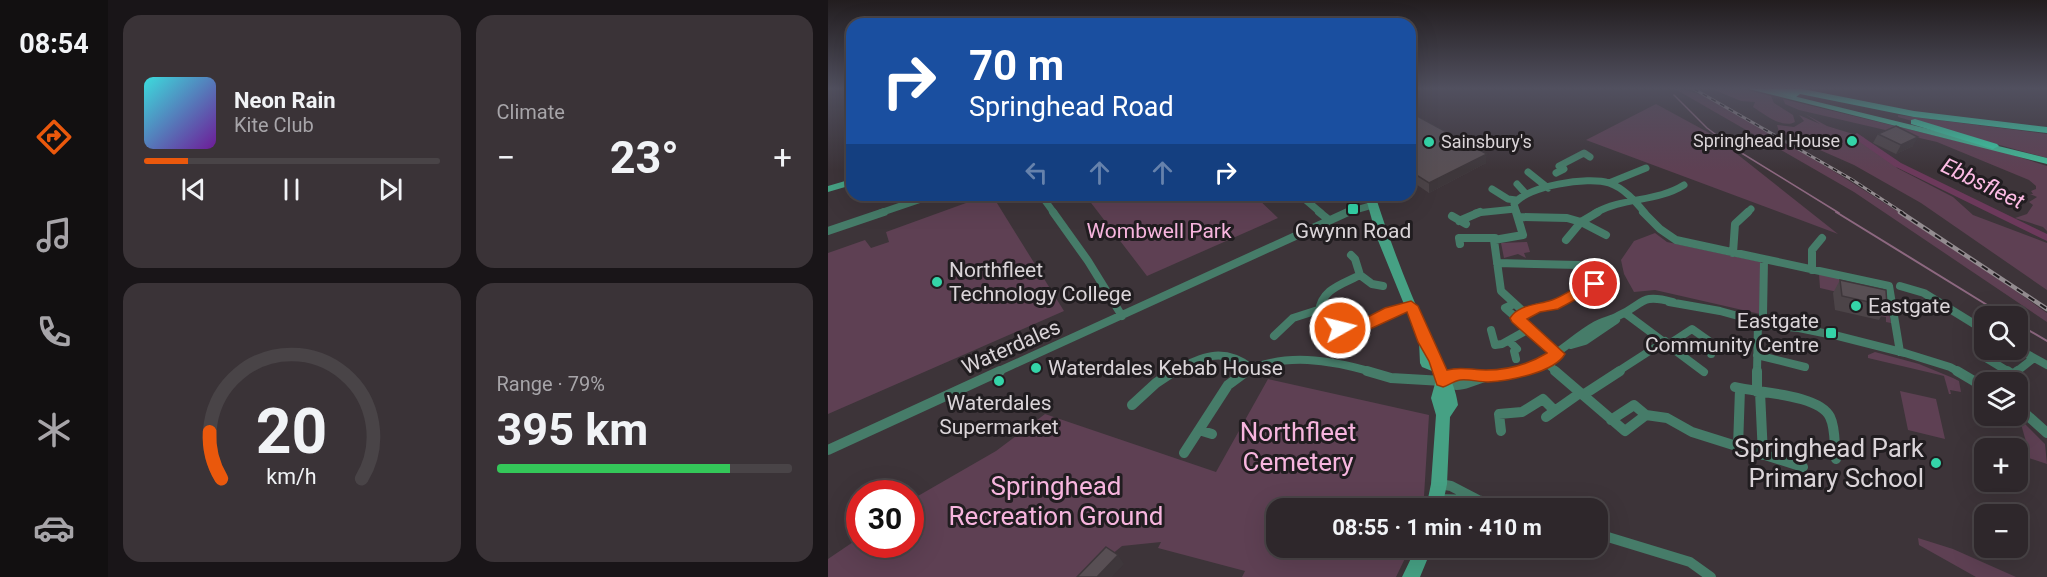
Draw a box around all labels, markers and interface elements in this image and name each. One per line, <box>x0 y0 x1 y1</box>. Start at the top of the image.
text: 08:54 <box>19 28 89 60</box>
text: 70 m <box>969 41 1064 90</box>
icon: right <box>870 42 948 120</box>
text: Neon Rain <box>234 88 336 113</box>
text: Springhead Road <box>969 91 1174 123</box>
text: Climate <box>497 100 565 124</box>
text: Kite Club <box>234 113 314 137</box>
icon: directions <box>33 116 75 158</box>
place label: Springhead House <box>1693 130 1840 151</box>
text: 23° <box>610 131 679 184</box>
place label: Sainsbury's <box>1441 131 1532 152</box>
marker: Springhead House <box>1845 134 1859 148</box>
marker: Sainsbury's <box>1422 135 1436 149</box>
text: − <box>497 138 515 177</box>
text: + <box>773 138 792 177</box>
water label: Ebbsfleet <box>1937 153 2029 215</box>
icon: left <box>1020 156 1053 189</box>
icon: ahead <box>1083 156 1116 189</box>
icon: ahead <box>1146 156 1179 189</box>
icon: right <box>1209 156 1242 189</box>
icon: previous <box>177 173 210 206</box>
icon: pause <box>275 173 308 206</box>
icon: next <box>374 173 407 206</box>
marker: Gwynn Road <box>1346 202 1360 216</box>
icon: music <box>33 214 75 256</box>
park label: Wombwell Park <box>1086 219 1232 243</box>
place label: Gwynn Road <box>1295 219 1411 243</box>
place label: Northfleet Technology College <box>949 258 1132 306</box>
pin <box>1569 258 1620 309</box>
icon: arrive <box>1578 267 1611 300</box>
marker: Northfleet Technology College <box>930 275 944 289</box>
place label: Eastgate <box>1868 294 1950 318</box>
position arrow <box>1308 296 1372 360</box>
marker: Eastgate <box>1849 299 1863 313</box>
map controls <box>1974 306 2028 558</box>
button: search <box>1974 306 2028 360</box>
place label: Eastgate Community Centre <box>1645 309 1819 357</box>
icon: phone <box>33 311 75 353</box>
street label: Waterdales <box>958 315 1064 379</box>
marker: Eastgate Community Centre <box>1824 326 1838 340</box>
place label: Waterdales Kebab House <box>1048 356 1283 380</box>
marker: Waterdales Kebab House <box>1029 361 1043 375</box>
text: Range · 79% <box>497 372 605 396</box>
button: layers <box>1974 372 2028 426</box>
marker: Waterdales Supermarket <box>992 374 1006 388</box>
place label: Waterdales Supermarket <box>939 391 1059 439</box>
text: 20 <box>256 395 328 468</box>
text: 395 km <box>497 403 648 456</box>
icon: climate <box>33 409 75 451</box>
park label: Northfleet Cemetery <box>1240 417 1356 477</box>
place label: Springhead Park Primary School <box>1734 433 1925 493</box>
button: + <box>1974 438 2028 492</box>
marker: Springhead Park Primary School <box>1929 456 1943 470</box>
text: km/h <box>267 465 317 490</box>
park label: Springhead Recreation Ground <box>949 471 1163 531</box>
speed limit sign: 30 <box>846 480 924 558</box>
button: − <box>1974 504 2028 558</box>
icon: car <box>33 507 75 549</box>
text: 08:55 · 1 min · 410 m <box>1332 515 1542 540</box>

